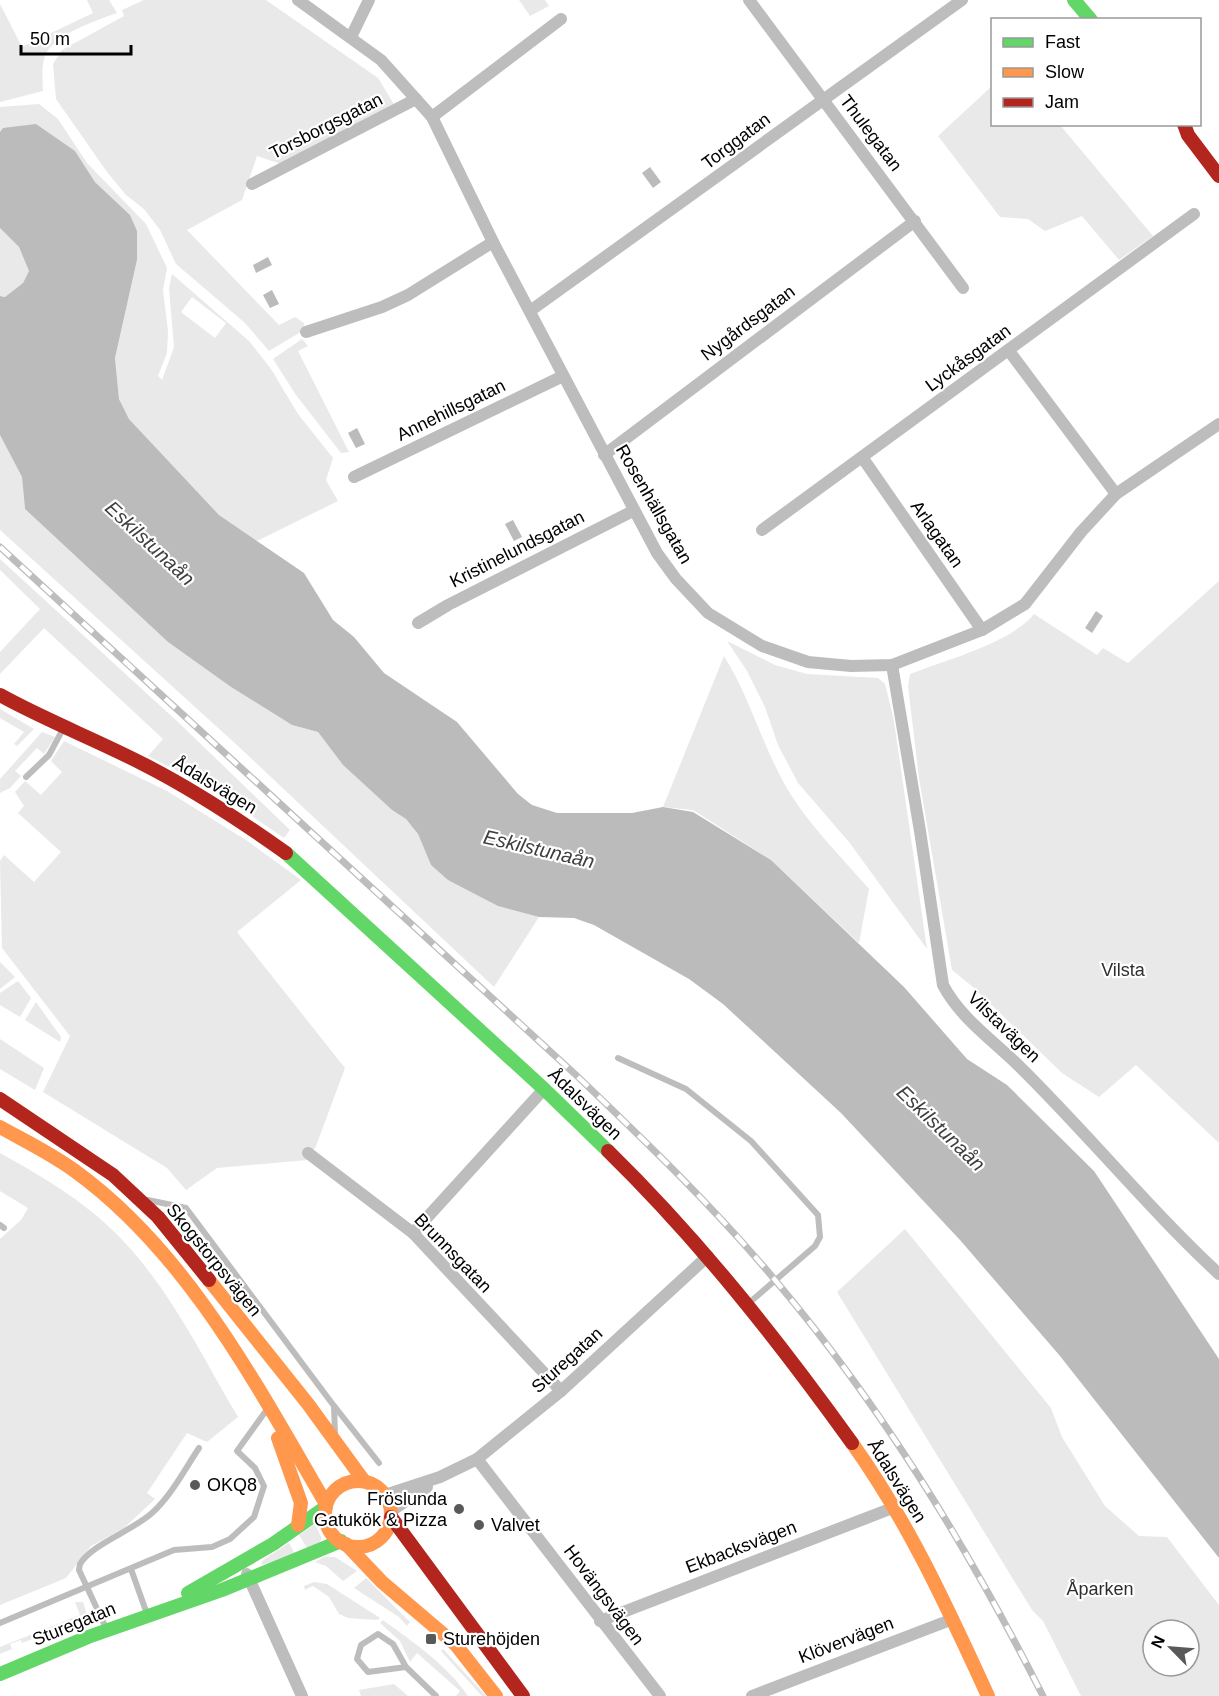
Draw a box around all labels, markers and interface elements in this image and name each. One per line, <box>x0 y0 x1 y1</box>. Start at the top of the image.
scale bar <box>21 18 130 56</box>
legend <box>991 18 1201 126</box>
text: 50 m <box>30 29 70 49</box>
text: Fast <box>1045 32 1080 52</box>
text: Slow <box>1045 62 1085 82</box>
street label: Torsborgsgatan <box>266 89 386 163</box>
street label: Thulegatan <box>836 91 906 175</box>
text: Jam <box>1045 92 1079 112</box>
street label: Torggatan <box>698 109 774 173</box>
street label: Nygårdsgatan <box>697 281 799 365</box>
street label: Lyckåsgatan <box>922 320 1014 396</box>
street label: Annehillsgatan <box>394 375 508 445</box>
street label: Rosenhällsgatan <box>612 441 696 567</box>
water label: Eskilstunaån <box>101 496 199 590</box>
street label: Arlagatan <box>907 497 967 571</box>
street label: Kristinelundsgatan <box>446 506 588 592</box>
street label: Ådalsvägen <box>170 752 260 818</box>
water label: Eskilstunaån <box>481 826 597 872</box>
park label: Vilsta <box>1101 960 1146 980</box>
street label: Vilstavägen <box>964 988 1044 1066</box>
street label: Ådalsvägen <box>544 1064 626 1144</box>
water label: Eskilstunaån <box>893 1081 989 1175</box>
street label: Skogstorpsvägen <box>162 1200 266 1320</box>
street label: Brunnsgatan <box>410 1209 496 1297</box>
street label: Sturegatan <box>528 1323 606 1397</box>
street label: Ådalsvägen <box>864 1436 930 1526</box>
place label: OKQ8 <box>207 1475 257 1495</box>
marker: OKQ8 <box>188 1478 202 1492</box>
place label: Fröslunda Gatukök & Pizza <box>314 1489 448 1530</box>
marker: Fröslunda Gatukök & Pizza <box>452 1502 466 1516</box>
place label: Valvet <box>491 1515 540 1535</box>
street label: Ekbacksvägen <box>683 1517 799 1577</box>
marker: Valvet <box>472 1518 486 1532</box>
street label: Hovängsvägen <box>560 1541 648 1649</box>
park label: Åparken <box>1066 1579 1134 1599</box>
street label: Sturegatan <box>29 1598 119 1650</box>
street label: Klövervägen <box>796 1613 896 1667</box>
north arrow <box>1141 1618 1201 1678</box>
place label: Sturehöjden <box>443 1629 540 1649</box>
marker: Sturehöjden <box>424 1632 438 1646</box>
text: N <box>1148 1633 1168 1651</box>

